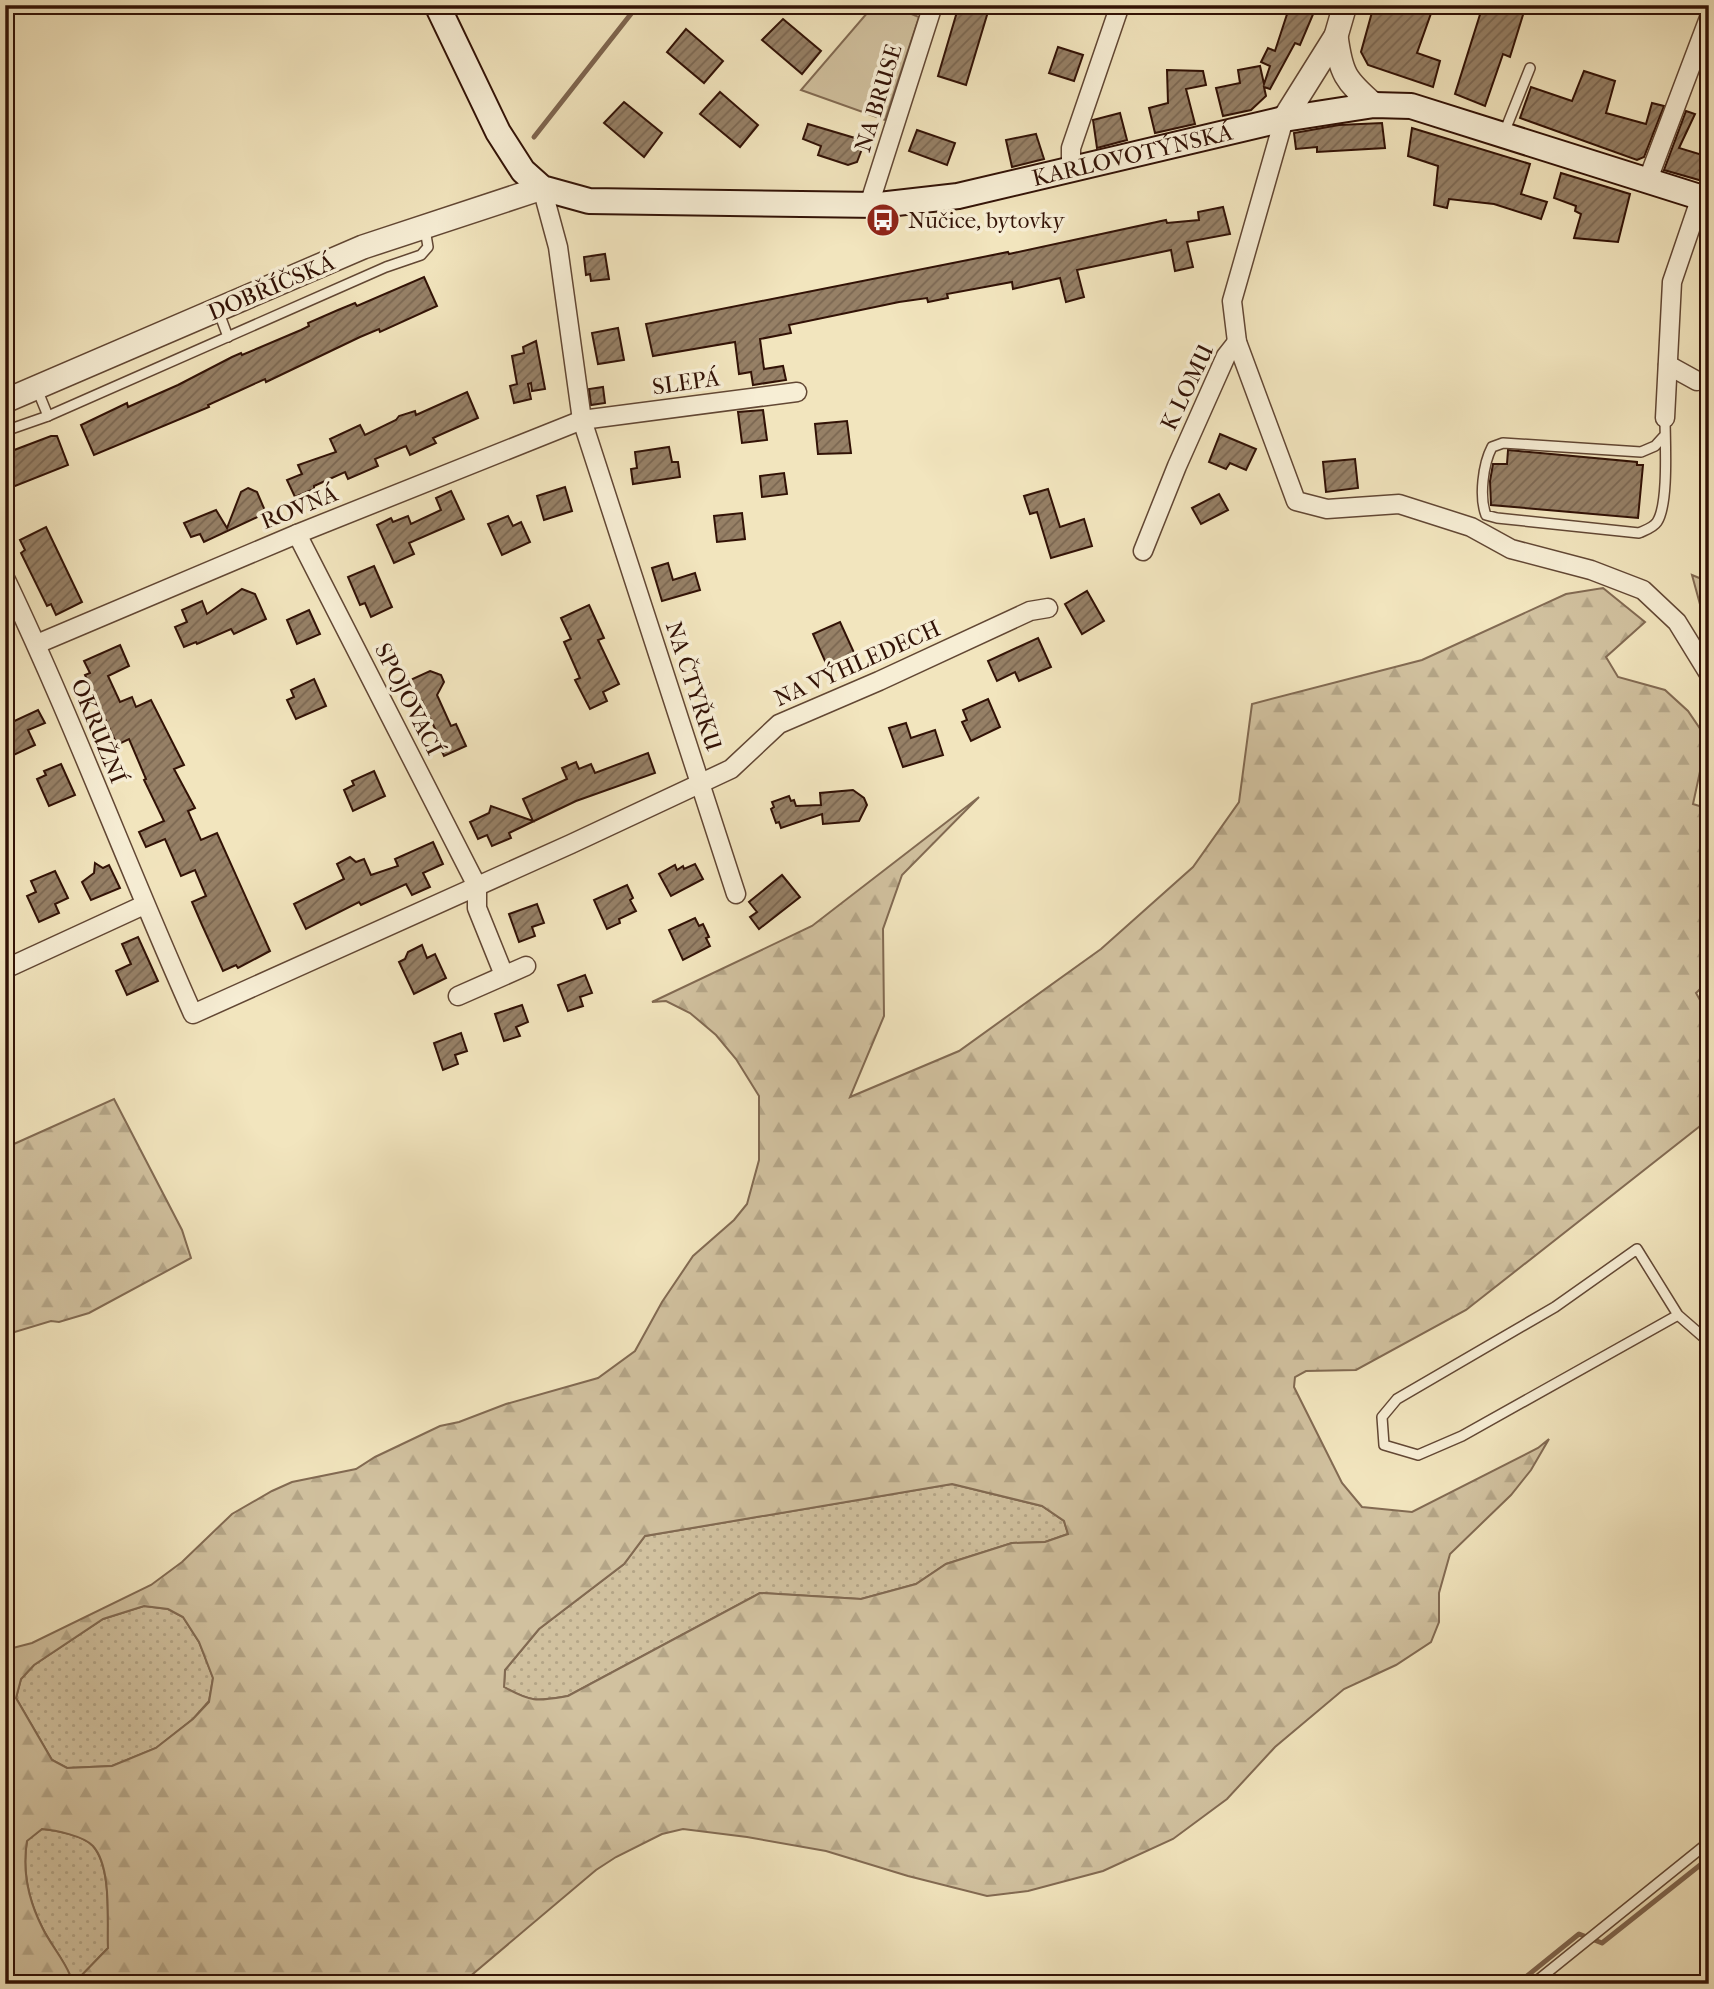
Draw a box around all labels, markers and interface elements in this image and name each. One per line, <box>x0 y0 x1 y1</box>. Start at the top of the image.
street label: NA BRUSE <box>849 41 908 155</box>
street label: KARLOVOTÝNSKÁ <box>1029 118 1236 192</box>
bus stop icon: Nučice, bytovky <box>864 201 902 239</box>
place label: Nučice, bytovky <box>908 207 1065 234</box>
street label: DOBŘÍČSKÁ <box>204 248 339 326</box>
street label: K LOMU <box>1155 340 1220 435</box>
street label: SLEPÁ <box>651 364 723 401</box>
street label: ROVNÁ <box>257 479 343 535</box>
street label: NA VÝHLEDECH <box>770 615 944 712</box>
street label: NA ČTYŘKU <box>660 618 727 754</box>
street label: SPOJOVACÍ <box>369 639 449 761</box>
street label: OKRUŽNÍ <box>65 675 132 788</box>

